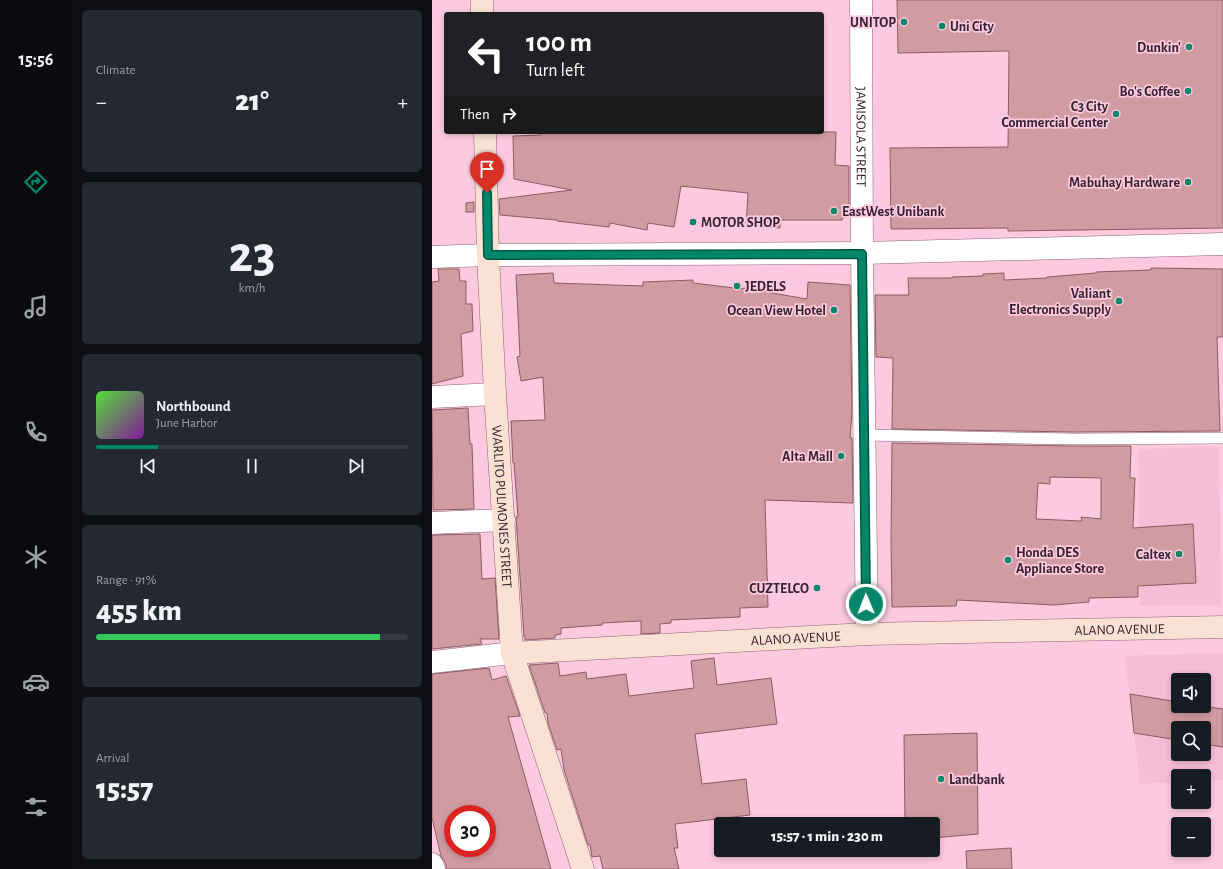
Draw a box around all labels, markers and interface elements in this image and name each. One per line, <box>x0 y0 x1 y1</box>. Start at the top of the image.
place label: UNITOP <box>850 16 896 30</box>
marker: UNITOP <box>899 17 909 27</box>
place label: Uni City <box>950 20 995 34</box>
marker: Uni City <box>937 21 947 31</box>
icon: left <box>460 28 512 80</box>
text: 100 m <box>526 29 592 57</box>
place label: Dunkin' <box>1137 41 1181 55</box>
marker: Dunkin' <box>1184 42 1194 52</box>
text: 15:56 <box>19 51 53 69</box>
text: Turn left <box>526 62 585 80</box>
text: Climate <box>96 64 135 77</box>
place label: Bo's Coffee <box>1119 85 1180 99</box>
text: 21° <box>235 86 269 116</box>
marker: Bo's Coffee <box>1183 86 1193 96</box>
street label: JAMISOLA STREET <box>853 87 868 187</box>
text: − <box>96 91 107 113</box>
text: + <box>397 91 408 113</box>
place label: C3 City Commercial Center <box>1001 100 1109 130</box>
icon: right <box>498 104 520 126</box>
text: Then <box>460 107 490 122</box>
marker: C3 City Commercial Center <box>1111 109 1121 119</box>
pin <box>470 152 504 193</box>
icon: arrive <box>476 158 498 180</box>
icon: directions <box>22 168 50 196</box>
place label: Mabuhay Hardware <box>1069 176 1180 190</box>
marker: Mabuhay Hardware <box>1183 177 1193 187</box>
place label: EastWest Unibank <box>842 205 945 219</box>
marker: EastWest Unibank <box>829 206 839 216</box>
place label: MOTOR SHOP <box>701 216 780 230</box>
marker: MOTOR SHOP <box>688 217 698 227</box>
text: 23 <box>229 229 275 281</box>
place label: JEDELS <box>745 280 786 294</box>
marker: JEDELS <box>732 281 742 291</box>
text: km/h <box>239 282 265 295</box>
place label: Valiant Electronics Supply <box>1009 287 1112 317</box>
icon: music <box>22 293 50 321</box>
marker: Valiant Electronics Supply <box>1114 296 1124 306</box>
place label: Ocean View Hotel <box>727 304 826 318</box>
marker: Ocean View Hotel <box>829 305 839 315</box>
text: Northbound <box>156 399 231 414</box>
text: June Harbor <box>156 417 217 430</box>
icon: phone <box>22 418 50 446</box>
street label: WARLITO PULMONES STREET <box>489 425 514 589</box>
place label: Alta Mall <box>782 450 833 464</box>
marker: Alta Mall <box>836 451 846 461</box>
icon: previous <box>137 455 159 477</box>
icon: pause <box>241 455 263 477</box>
icon: next <box>345 455 367 477</box>
icon: climate <box>22 543 50 571</box>
place label: Honda DES Appliance Store <box>1016 546 1104 576</box>
place label: Caltex <box>1136 548 1172 562</box>
marker: Caltex <box>1174 549 1184 559</box>
marker: Honda DES Appliance Store <box>1003 555 1013 565</box>
text: Range · 91% <box>96 574 156 587</box>
place label: CUZTELCO <box>749 582 809 596</box>
marker: CUZTELCO <box>812 583 822 593</box>
position arrow <box>845 583 887 625</box>
text: 455 km <box>96 596 182 626</box>
street label: ALANO AVENUE <box>1074 622 1165 638</box>
street label: ALANO AVENUE <box>750 629 841 648</box>
icon: car <box>22 668 50 696</box>
map controls <box>1171 673 1211 857</box>
button: sound <box>1171 673 1211 713</box>
button: search <box>1171 721 1211 761</box>
text: Arrival <box>96 752 129 765</box>
button: + <box>1171 769 1211 809</box>
place label: Landbank <box>949 773 1005 787</box>
text: 15:57 <box>96 774 153 804</box>
marker: Landbank <box>936 774 946 784</box>
icon: filters <box>22 793 50 821</box>
speed limit sign: 30 <box>444 805 496 857</box>
button: − <box>1171 817 1211 857</box>
text: 15:57 · 1 min · 230 m <box>771 829 883 844</box>

